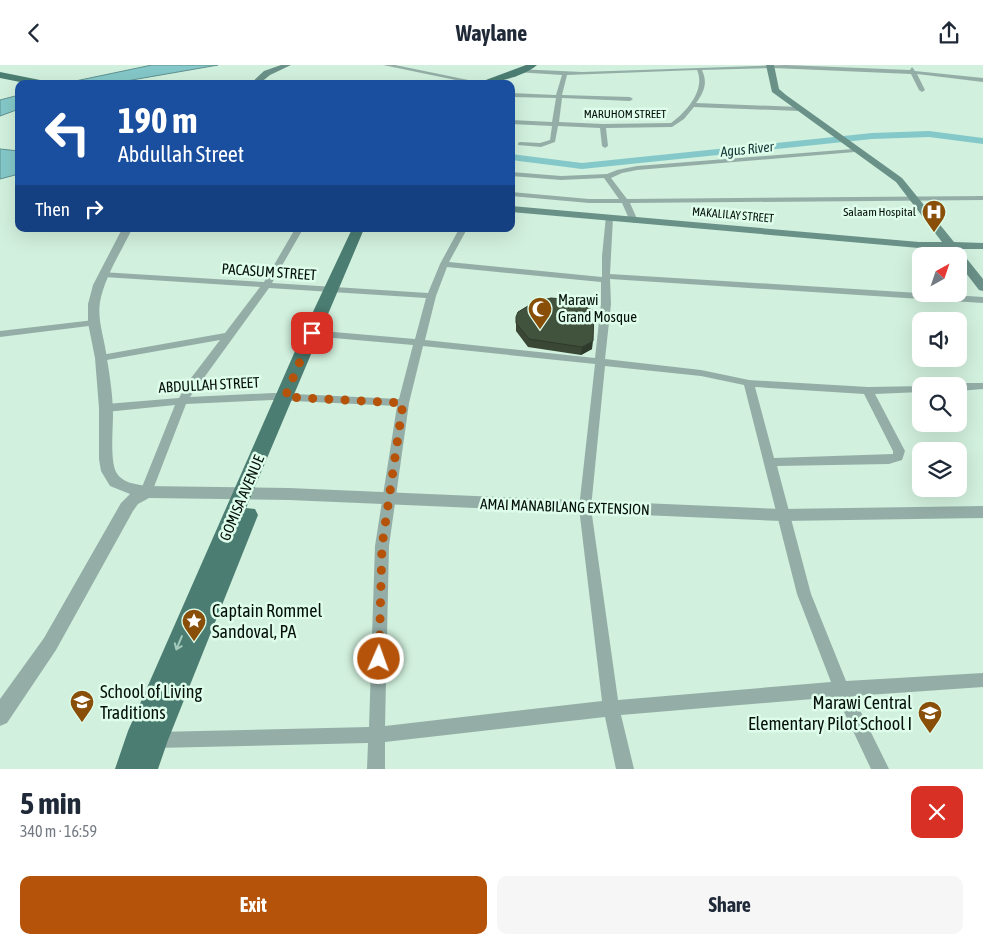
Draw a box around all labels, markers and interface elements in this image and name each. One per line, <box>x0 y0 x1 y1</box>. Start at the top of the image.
icon: back <box>20 19 48 47</box>
icon: share <box>935 19 963 47</box>
text: Waylane <box>456 20 527 46</box>
icon: left <box>35 100 100 165</box>
text: 190 m <box>118 100 197 140</box>
street label: MARUHOM STREET <box>584 107 667 121</box>
water label: Agus River <box>719 138 775 160</box>
text: Abdullah Street <box>118 141 244 167</box>
icon: right <box>80 195 108 223</box>
text: Then <box>35 198 70 220</box>
hospital icon: Salaam Hospital <box>921 199 947 233</box>
street label: MAKALILAY STREET <box>691 204 775 226</box>
place label: Salaam Hospital <box>843 205 917 219</box>
north arrow <box>912 247 968 303</box>
map controls <box>912 247 967 497</box>
street label: PACASUM STREET <box>221 260 318 283</box>
place label: Marawi Grand Mosque <box>558 291 637 325</box>
mosque icon: Marawi Grand Mosque <box>527 296 553 330</box>
pin <box>291 312 333 354</box>
button: sound <box>912 312 967 367</box>
icon: arrive <box>298 319 326 347</box>
street label: ABDULLAH STREET <box>158 373 260 396</box>
button: search <box>912 377 967 432</box>
button: layers <box>912 442 967 497</box>
street label: GOMISA AVENUE <box>216 452 267 543</box>
street label: AMAI MANABILANG EXTENSION <box>480 495 650 518</box>
place label: Captain Rommel Sandoval, PA <box>212 600 322 642</box>
place icon: Captain Rommel Sandoval, PA <box>181 608 207 642</box>
position arrow <box>352 632 404 684</box>
one-way arrow <box>174 635 184 650</box>
place label: School of Living Traditions <box>100 681 202 723</box>
school or university icon: School of Living Traditions <box>69 689 95 723</box>
place label: Marawi Central Elementary Pilot School I <box>748 692 912 734</box>
school or university icon: Marawi Central Elementary Pilot School I <box>917 700 943 734</box>
text: 5 min <box>20 786 81 820</box>
button: close <box>911 786 963 838</box>
text: 340 m · 16:59 <box>20 822 97 840</box>
button: Exit <box>20 876 487 934</box>
button: Share <box>497 876 963 934</box>

